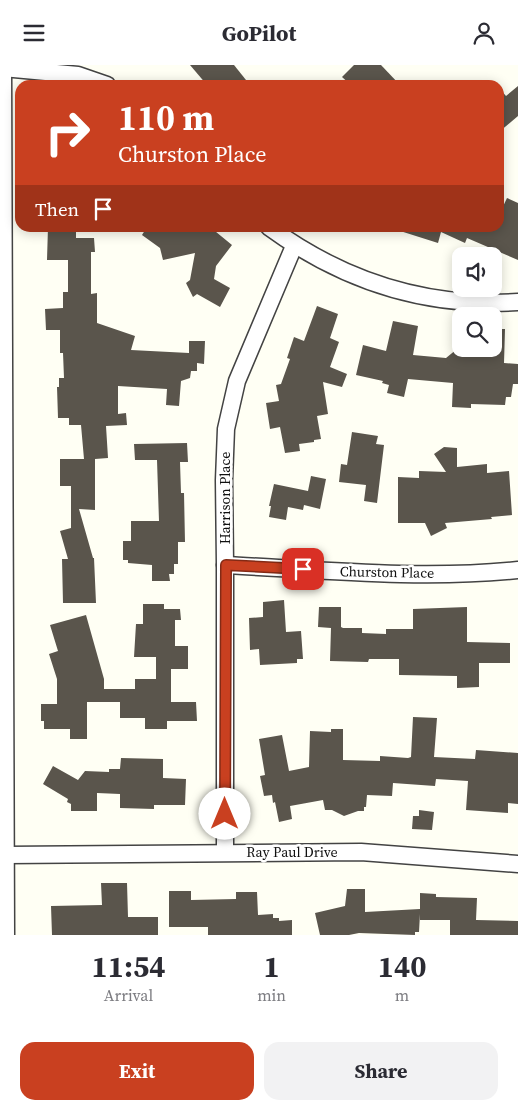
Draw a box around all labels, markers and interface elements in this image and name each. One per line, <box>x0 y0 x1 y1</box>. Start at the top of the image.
text: GoPilot <box>222 18 296 48</box>
icon: menu <box>20 19 48 47</box>
icon: person <box>470 19 498 47</box>
text: 110 m <box>118 94 214 142</box>
icon: right <box>35 100 100 165</box>
text: Churston Place <box>118 139 267 169</box>
icon: arrive <box>89 195 117 223</box>
text: Then <box>35 196 79 222</box>
map controls <box>452 247 502 357</box>
button: sound <box>452 247 502 297</box>
button: search <box>452 307 502 357</box>
street label: Harrison Place <box>215 452 235 544</box>
pin <box>282 548 324 590</box>
icon: arrive <box>289 555 317 583</box>
street label: Churston Place <box>340 561 434 583</box>
position arrow <box>198 787 250 839</box>
street label: Ray Paul Drive <box>246 842 338 862</box>
text: 11:54 <box>92 946 166 987</box>
text: 1 <box>263 946 280 987</box>
text: 140 <box>378 946 426 987</box>
text: Arrival <box>104 984 153 1006</box>
text: min <box>257 984 286 1006</box>
text: m <box>395 984 409 1006</box>
button: Exit <box>20 1042 254 1100</box>
button: Share <box>264 1042 498 1100</box>

